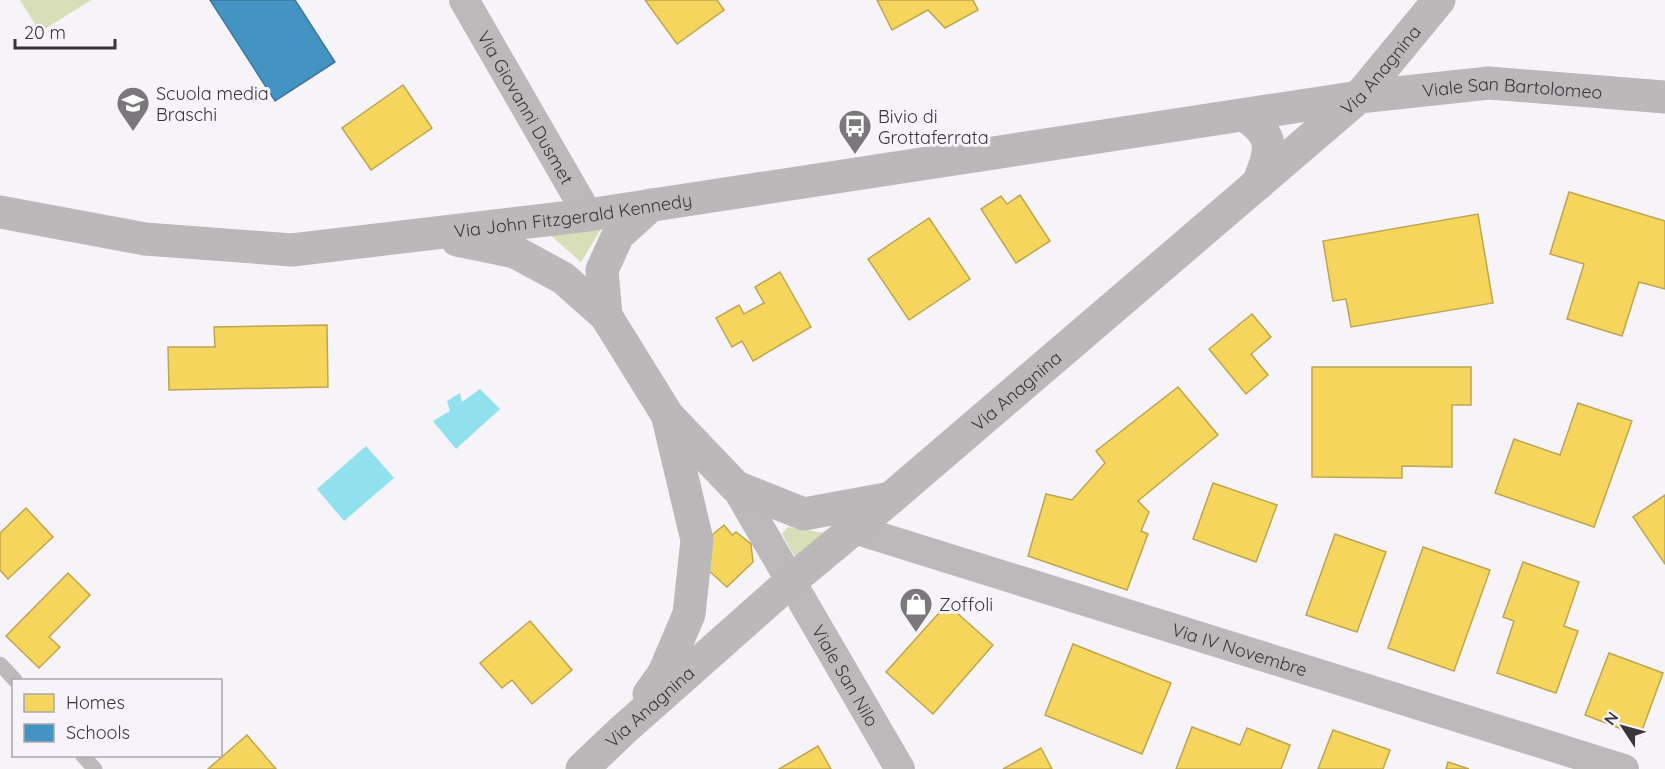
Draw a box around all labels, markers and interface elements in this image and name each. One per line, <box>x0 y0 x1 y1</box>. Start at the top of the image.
scale bar <box>15 12 116 50</box>
street label: Via Anagnina <box>1335 20 1425 119</box>
text: 20 m <box>24 21 66 44</box>
street label: Via Giovanni Dusmet <box>473 27 579 188</box>
street label: Viale San Bartolomeo <box>1421 72 1603 103</box>
place label: Scuola media Braschi <box>156 82 269 126</box>
school or university icon: Scuola media Braschi <box>115 85 151 132</box>
place label: Bivio di Grottaferrata <box>878 105 989 149</box>
bus stop icon: Bivio di Grottaferrata <box>837 108 873 155</box>
street label: Via John Fitzgerald Kennedy <box>453 188 693 242</box>
street label: Via Anagnina <box>966 346 1066 436</box>
shop icon: Zoffoli <box>898 586 934 633</box>
place label: Zoffoli <box>939 593 993 616</box>
street label: Via IV Novembre <box>1169 617 1310 681</box>
street label: Viale San Nilo <box>807 620 884 731</box>
street label: Via Anagnina <box>600 661 699 752</box>
legend <box>12 679 222 757</box>
text: Homes <box>66 691 125 714</box>
north arrow <box>1593 697 1653 757</box>
text: N <box>1599 708 1622 729</box>
text: Schools <box>66 721 130 744</box>

